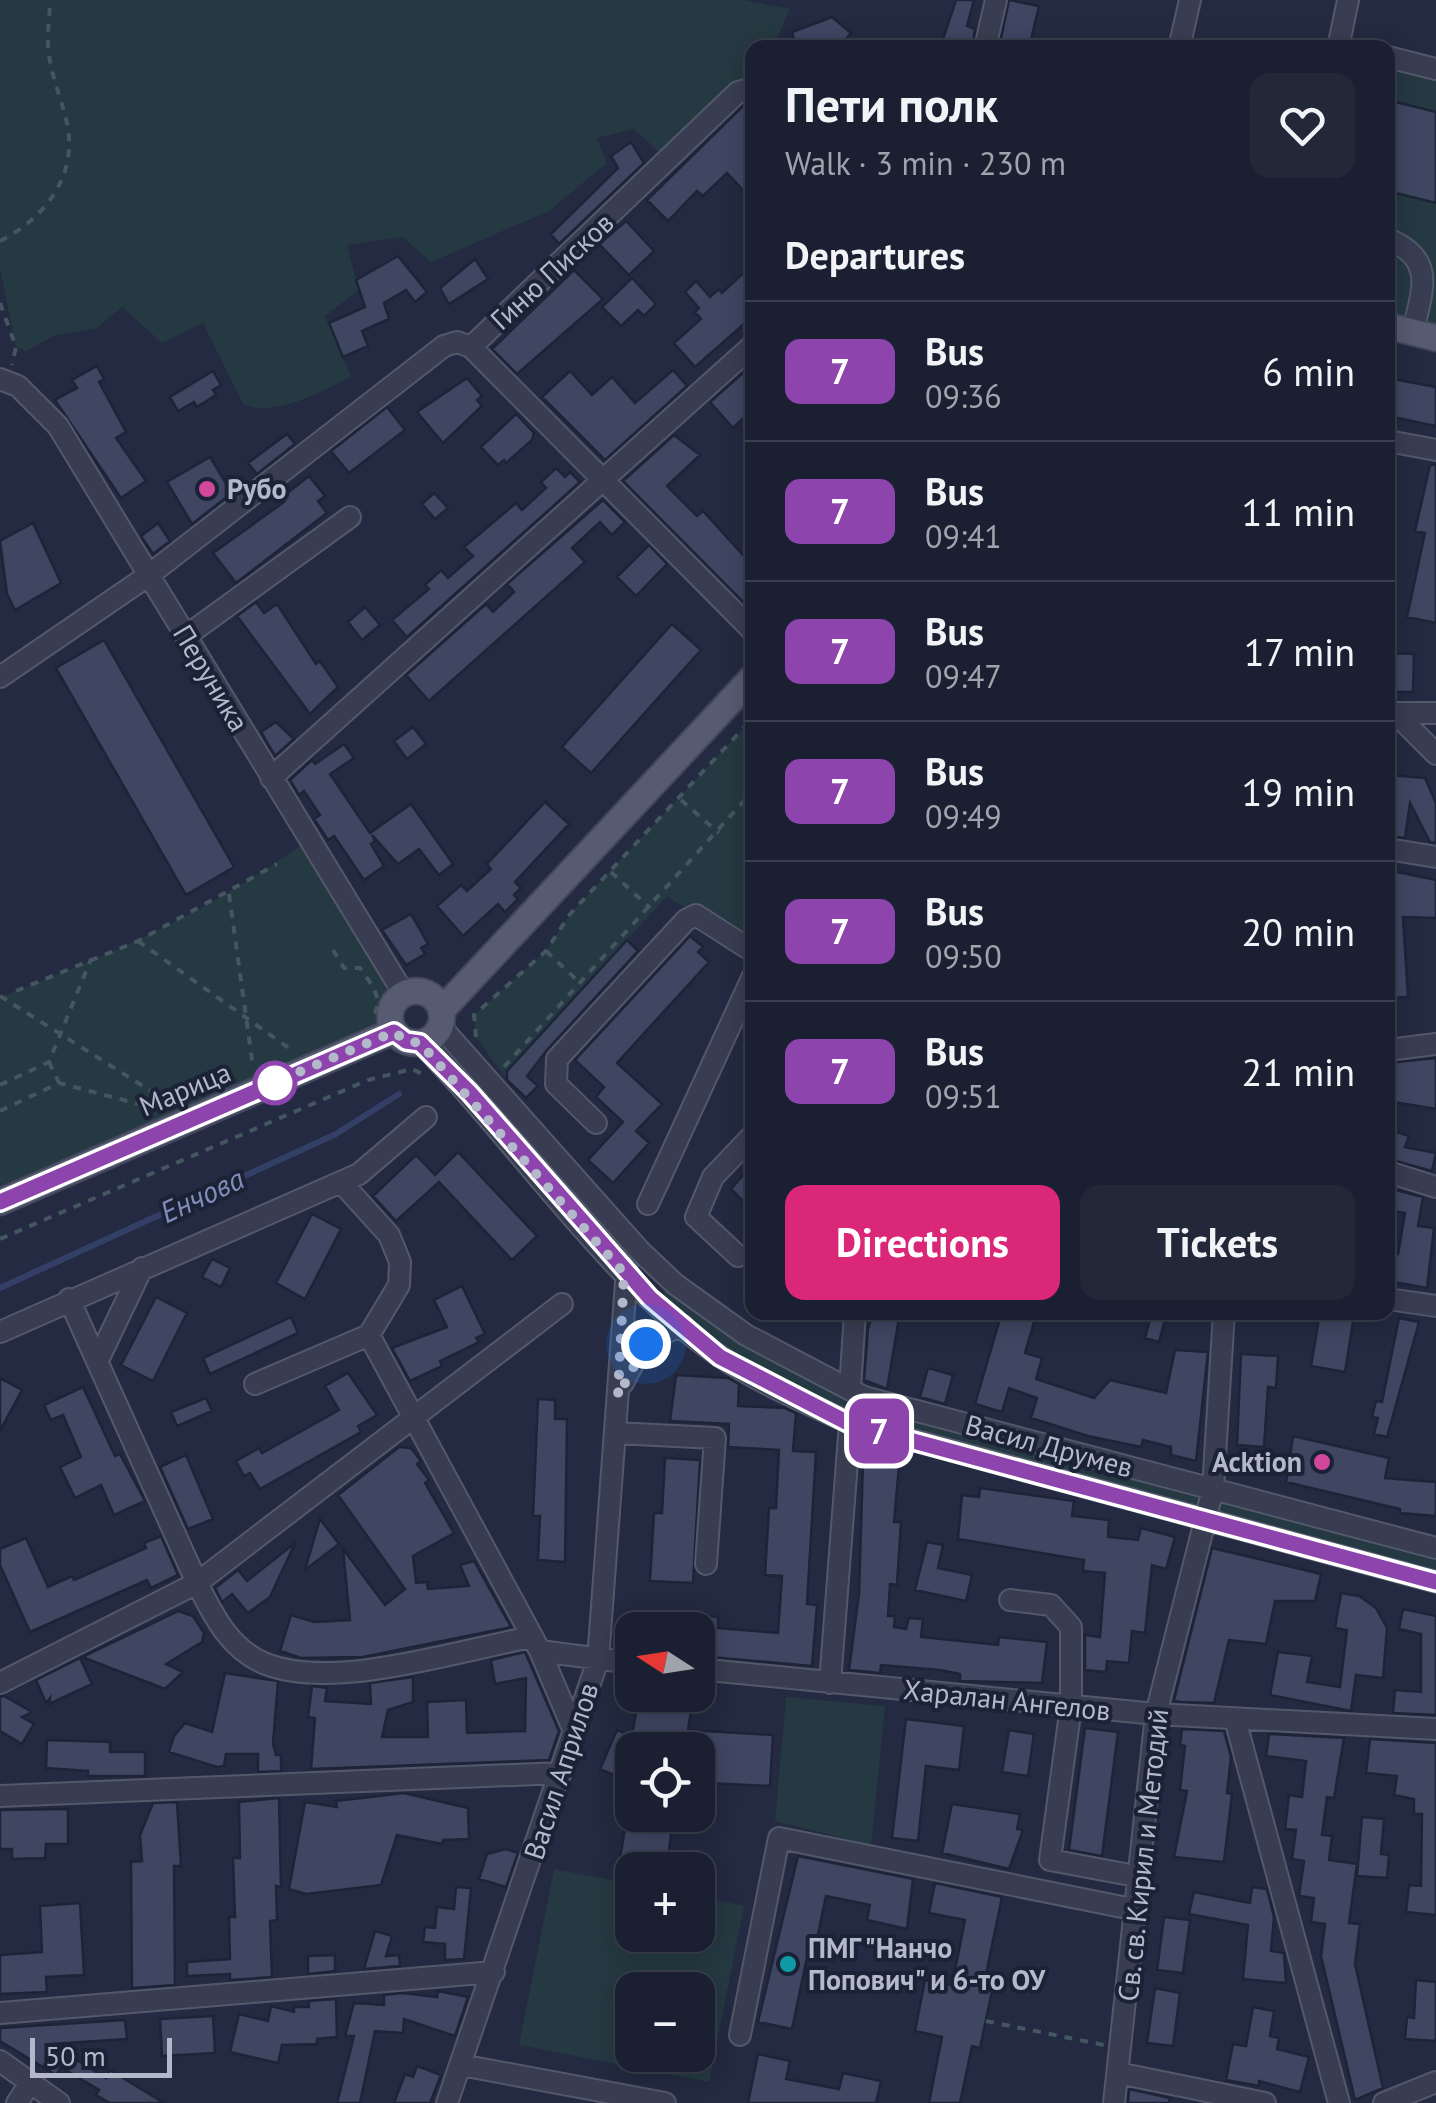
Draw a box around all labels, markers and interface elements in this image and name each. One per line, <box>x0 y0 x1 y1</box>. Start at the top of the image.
text: Пети полк <box>785 73 998 135</box>
button: heart <box>1250 73 1355 178</box>
text: Walk · 3 min · 230 m <box>785 142 1066 184</box>
street label: Гиню Писков <box>482 204 621 337</box>
text: Departures <box>785 230 965 279</box>
text: Bus <box>925 326 984 375</box>
text: 6 min <box>1262 347 1355 396</box>
text: 7 <box>830 348 850 394</box>
text: 09:36 <box>925 375 1002 417</box>
text: Bus <box>925 466 984 515</box>
place label: Рубо <box>227 470 286 507</box>
marker: Рубо <box>196 478 218 500</box>
text: 11 min <box>1242 487 1355 536</box>
text: 7 <box>830 488 850 534</box>
text: 09:41 <box>925 515 1002 557</box>
text: Bus <box>925 606 984 655</box>
street label: Перуника <box>165 618 258 738</box>
text: 17 min <box>1244 627 1355 676</box>
text: 7 <box>830 628 850 674</box>
text: 09:47 <box>925 655 1002 697</box>
text: Bus <box>925 746 984 795</box>
text: 19 min <box>1242 767 1355 816</box>
text: 7 <box>830 768 850 814</box>
text: 09:49 <box>925 795 1002 837</box>
text: Bus <box>925 886 984 935</box>
text: 20 min <box>1242 907 1355 956</box>
text: 7 <box>830 908 850 954</box>
text: 09:50 <box>925 935 1002 977</box>
text: Bus <box>925 1026 984 1075</box>
text: 21 min <box>1242 1047 1355 1096</box>
text: 7 <box>830 1048 850 1094</box>
street label: Марица <box>134 1053 236 1124</box>
unlabelled marker <box>254 1062 296 1104</box>
text: 09:51 <box>925 1075 1002 1117</box>
water label: Енчова <box>153 1158 250 1231</box>
button: Directions <box>785 1185 1060 1300</box>
button: Tickets <box>1080 1185 1355 1300</box>
your location <box>621 1319 671 1369</box>
line badge: 7 <box>846 1398 912 1464</box>
street label: Васил Друмев <box>961 1405 1137 1486</box>
text: 7 <box>869 1408 889 1454</box>
place label: Acktion <box>1212 1443 1302 1480</box>
marker: Acktion <box>1311 1451 1333 1473</box>
north arrow <box>615 1612 715 1712</box>
map controls <box>615 1612 715 2072</box>
street label: Харалан Ангелов <box>902 1670 1112 1729</box>
street label: Васил Априлов <box>515 1678 607 1864</box>
street label: Св. св. Кирил и Методий <box>1109 1707 1176 2003</box>
button: locate <box>615 1732 715 1832</box>
button: + <box>615 1852 715 1952</box>
place label: ПМГ "Нанчо Попович" и 6-то ОУ <box>808 1929 1046 1998</box>
marker: ПМГ "Нанчо Попович" и 6-то ОУ <box>777 1953 799 1975</box>
button: − <box>615 1972 715 2072</box>
scale bar <box>30 2033 172 2078</box>
text: 50 m <box>45 2037 106 2074</box>

